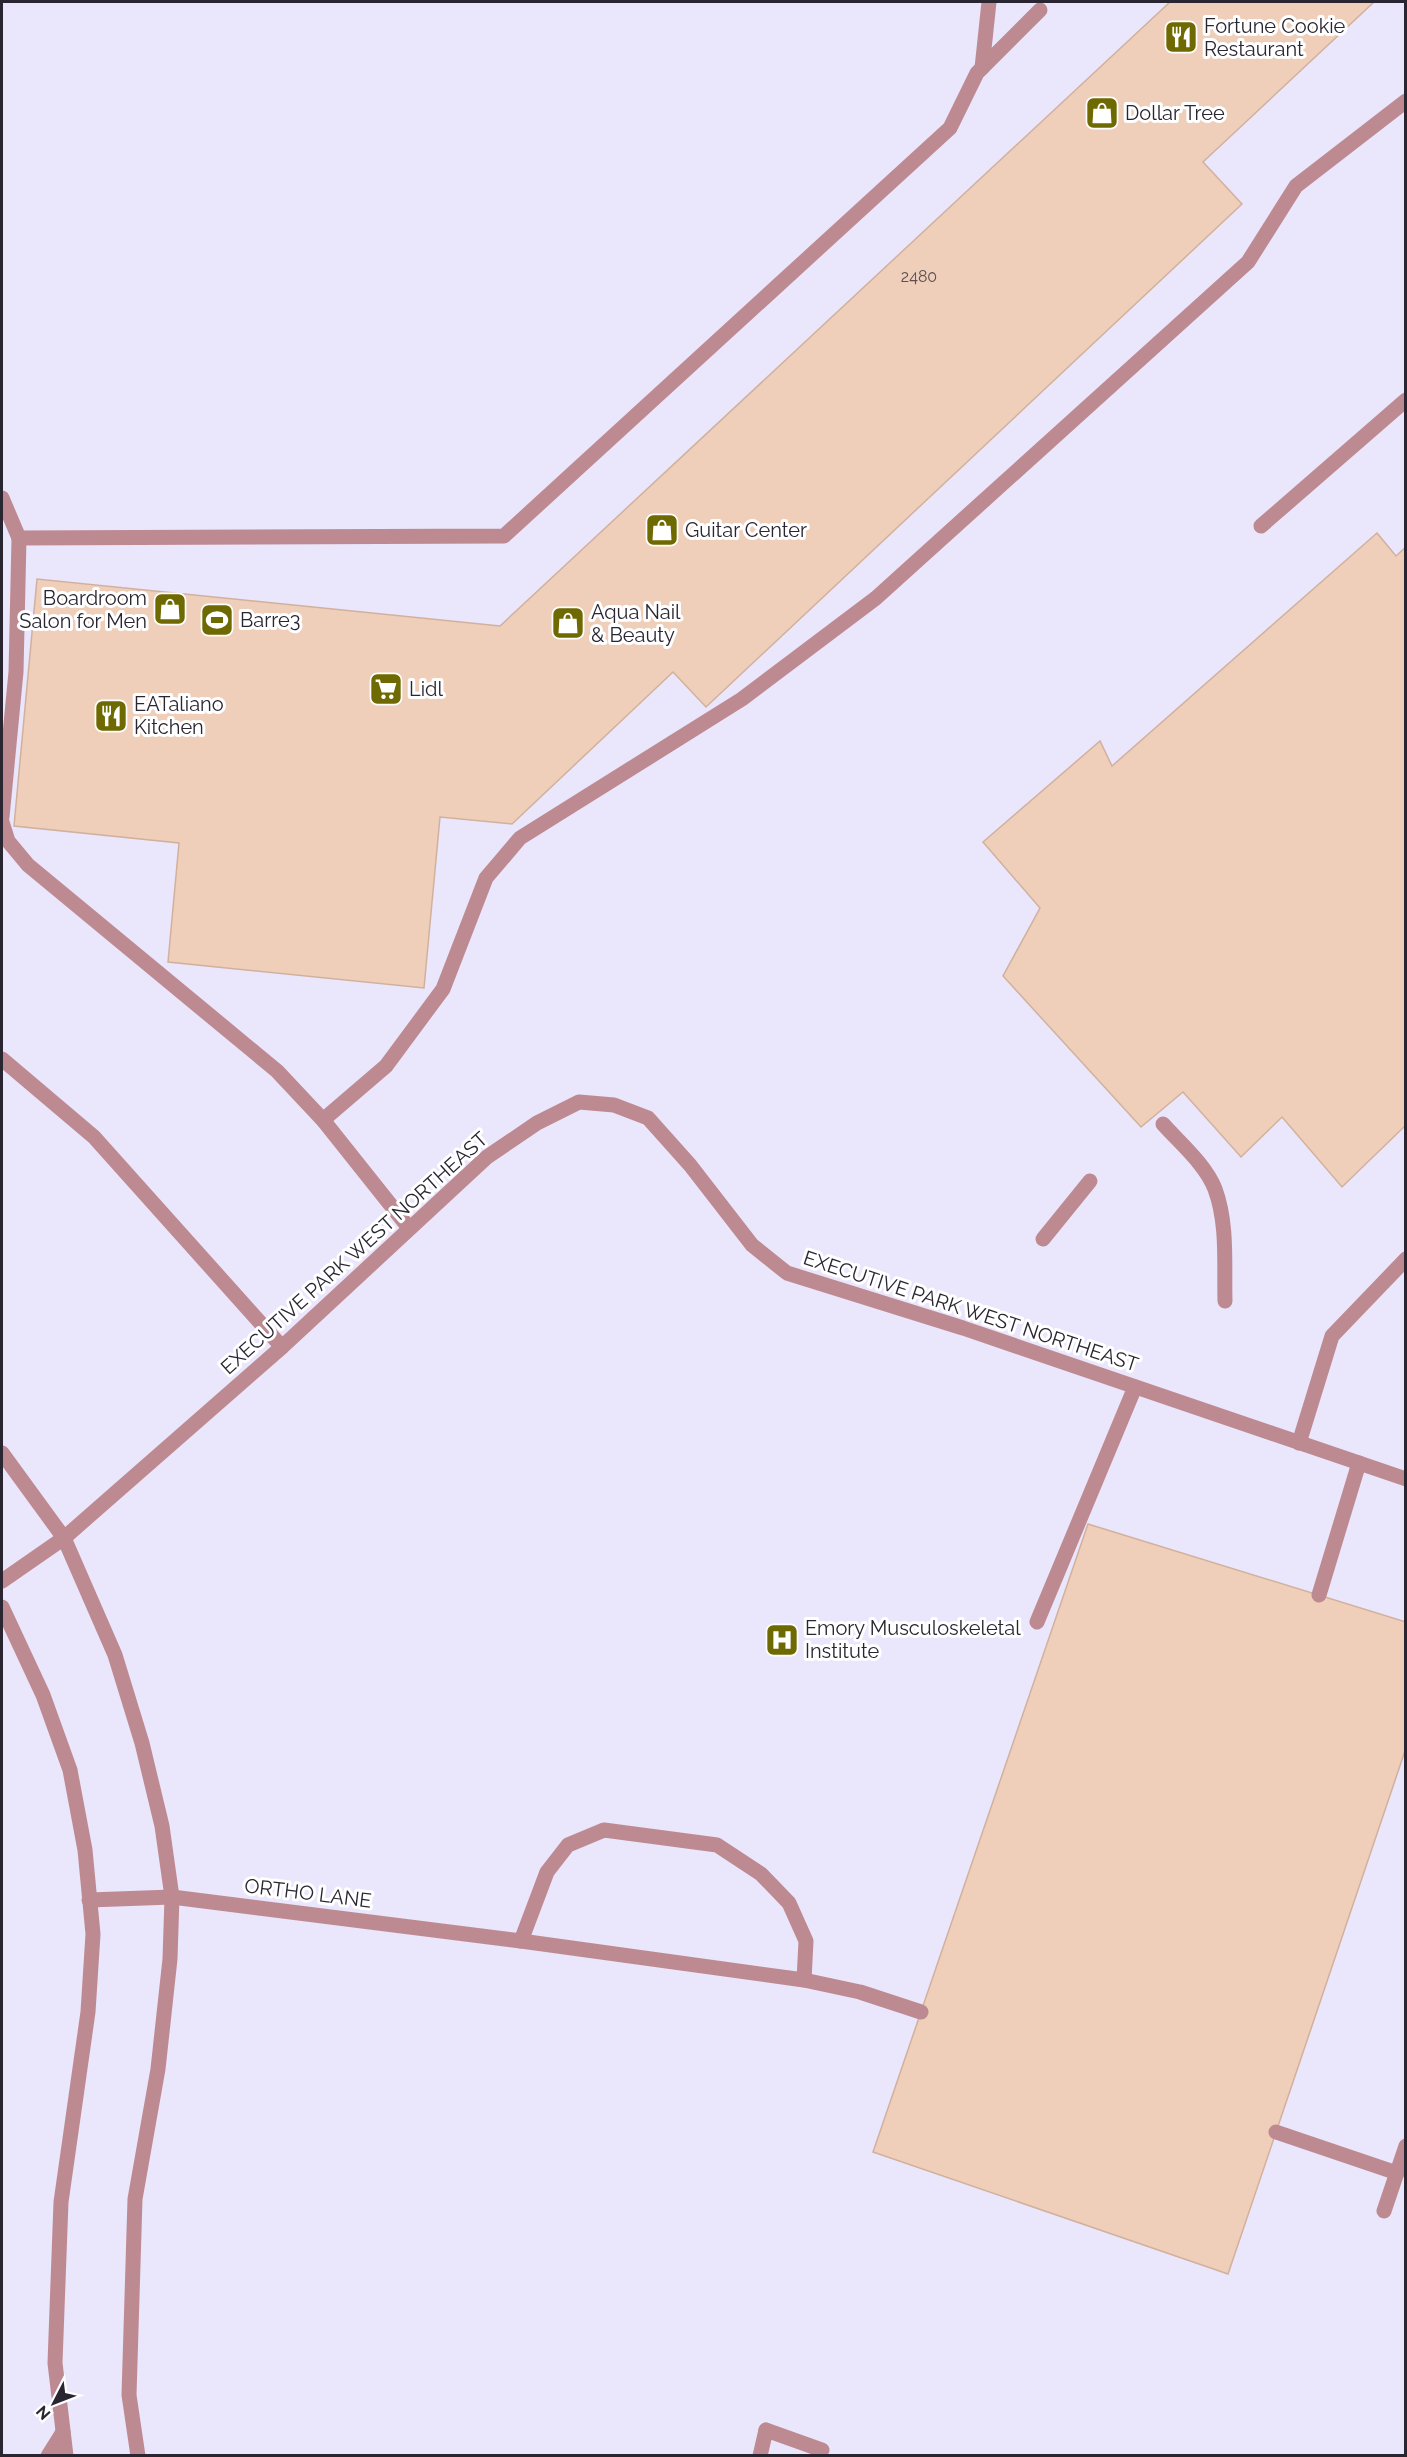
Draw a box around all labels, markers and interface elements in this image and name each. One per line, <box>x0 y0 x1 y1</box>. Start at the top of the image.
place label: Fortune Cookie Restaurant <box>1204 14 1346 61</box>
restaurant icon: Fortune Cookie Restaurant <box>1163 19 1199 55</box>
shop icon: Dollar Tree <box>1084 95 1120 131</box>
place label: Dollar Tree <box>1125 101 1225 125</box>
house number: 2480 <box>901 267 937 286</box>
shop icon: Guitar Center <box>644 512 680 548</box>
place label: Guitar Center <box>685 518 807 542</box>
place label: Boardroom Salon for Men <box>19 586 147 633</box>
shop icon: Boardroom Salon for Men <box>152 591 188 627</box>
place label: Aqua Nail & Beauty <box>591 600 681 647</box>
sports icon: Barre3 <box>199 602 235 638</box>
shop icon: Aqua Nail & Beauty <box>550 605 586 641</box>
place label: Barre3 <box>240 608 300 632</box>
supermarket icon: Lidl <box>368 671 404 707</box>
place label: Lidl <box>409 677 443 701</box>
place label: EATaliano Kitchen <box>134 692 224 739</box>
restaurant icon: EATaliano Kitchen <box>93 698 129 734</box>
street label: EXECUTIVE PARK WEST NORTHEAST <box>216 1127 492 1379</box>
street label: EXECUTIVE PARK WEST NORTHEAST <box>801 1245 1141 1377</box>
place label: Emory Musculoskeletal Institute <box>805 1616 1021 1663</box>
hospital icon: Emory Musculoskeletal Institute <box>764 1622 800 1658</box>
street label: ORTHO LANE <box>243 1873 373 1913</box>
north arrow <box>24 2373 84 2433</box>
text: N <box>32 2402 54 2424</box>

